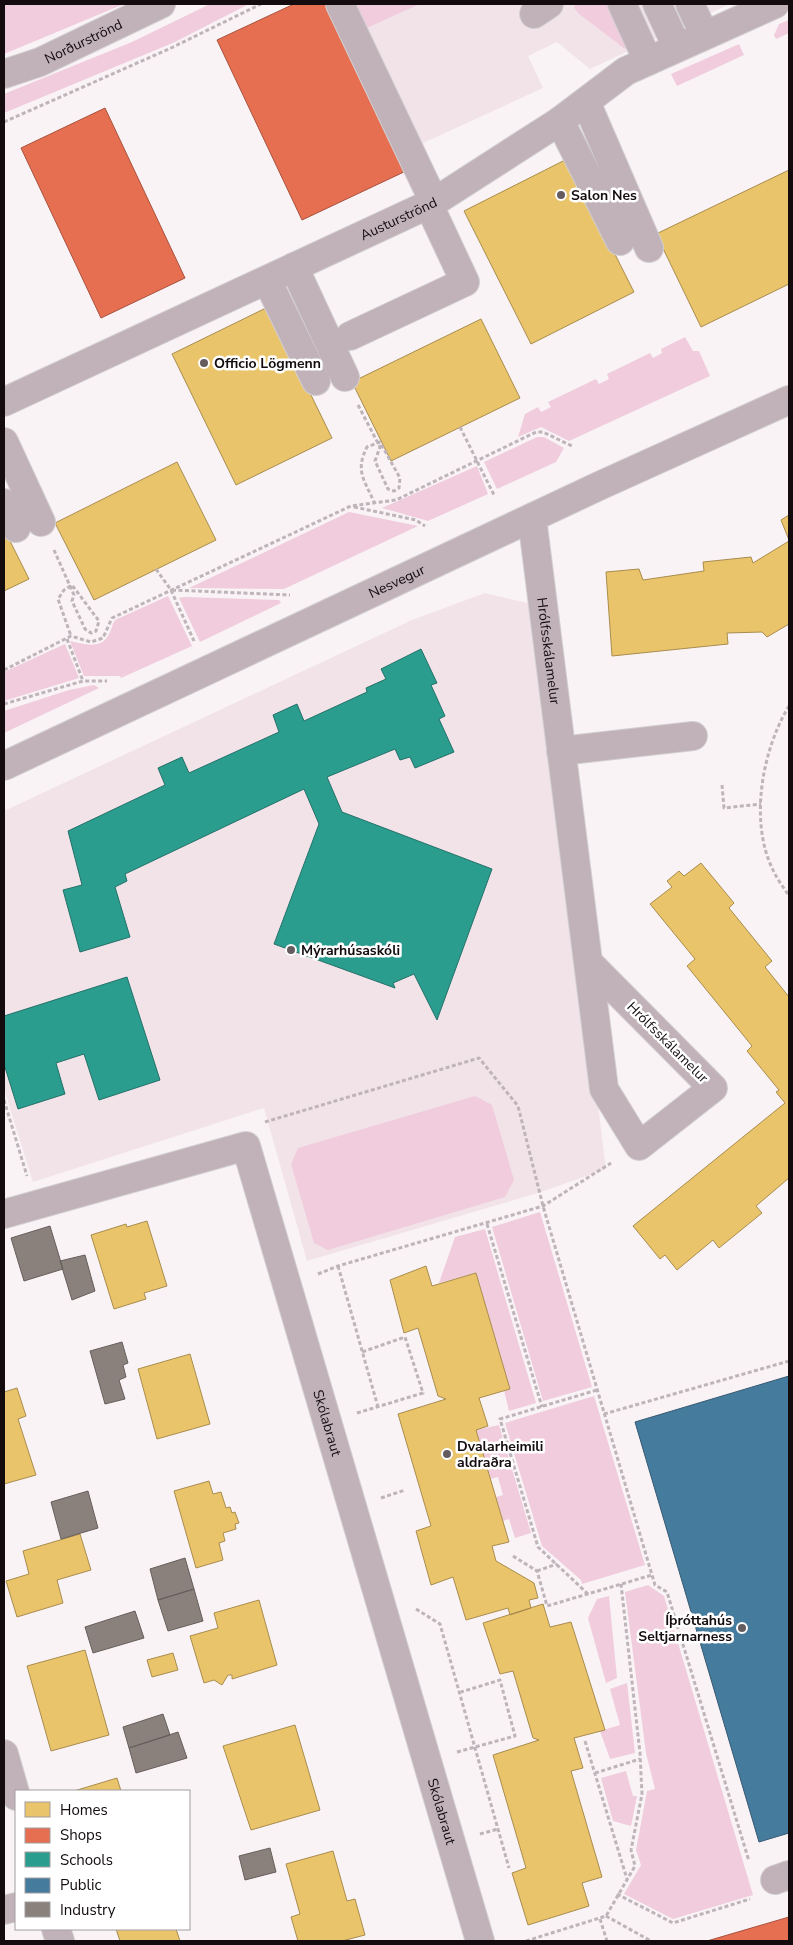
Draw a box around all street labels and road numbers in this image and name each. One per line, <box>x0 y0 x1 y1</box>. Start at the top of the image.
street label: Norðurströnd <box>41 15 126 68</box>
street label: Austurströnd <box>357 193 440 245</box>
street label: Nesvegur <box>366 560 428 603</box>
street label: Hrólfsskálamelur <box>532 596 564 706</box>
street label: Hrólfsskálamelur <box>623 998 712 1087</box>
street label: Skólabraut <box>308 1388 346 1458</box>
street label: Skólabraut <box>423 1776 460 1847</box>

